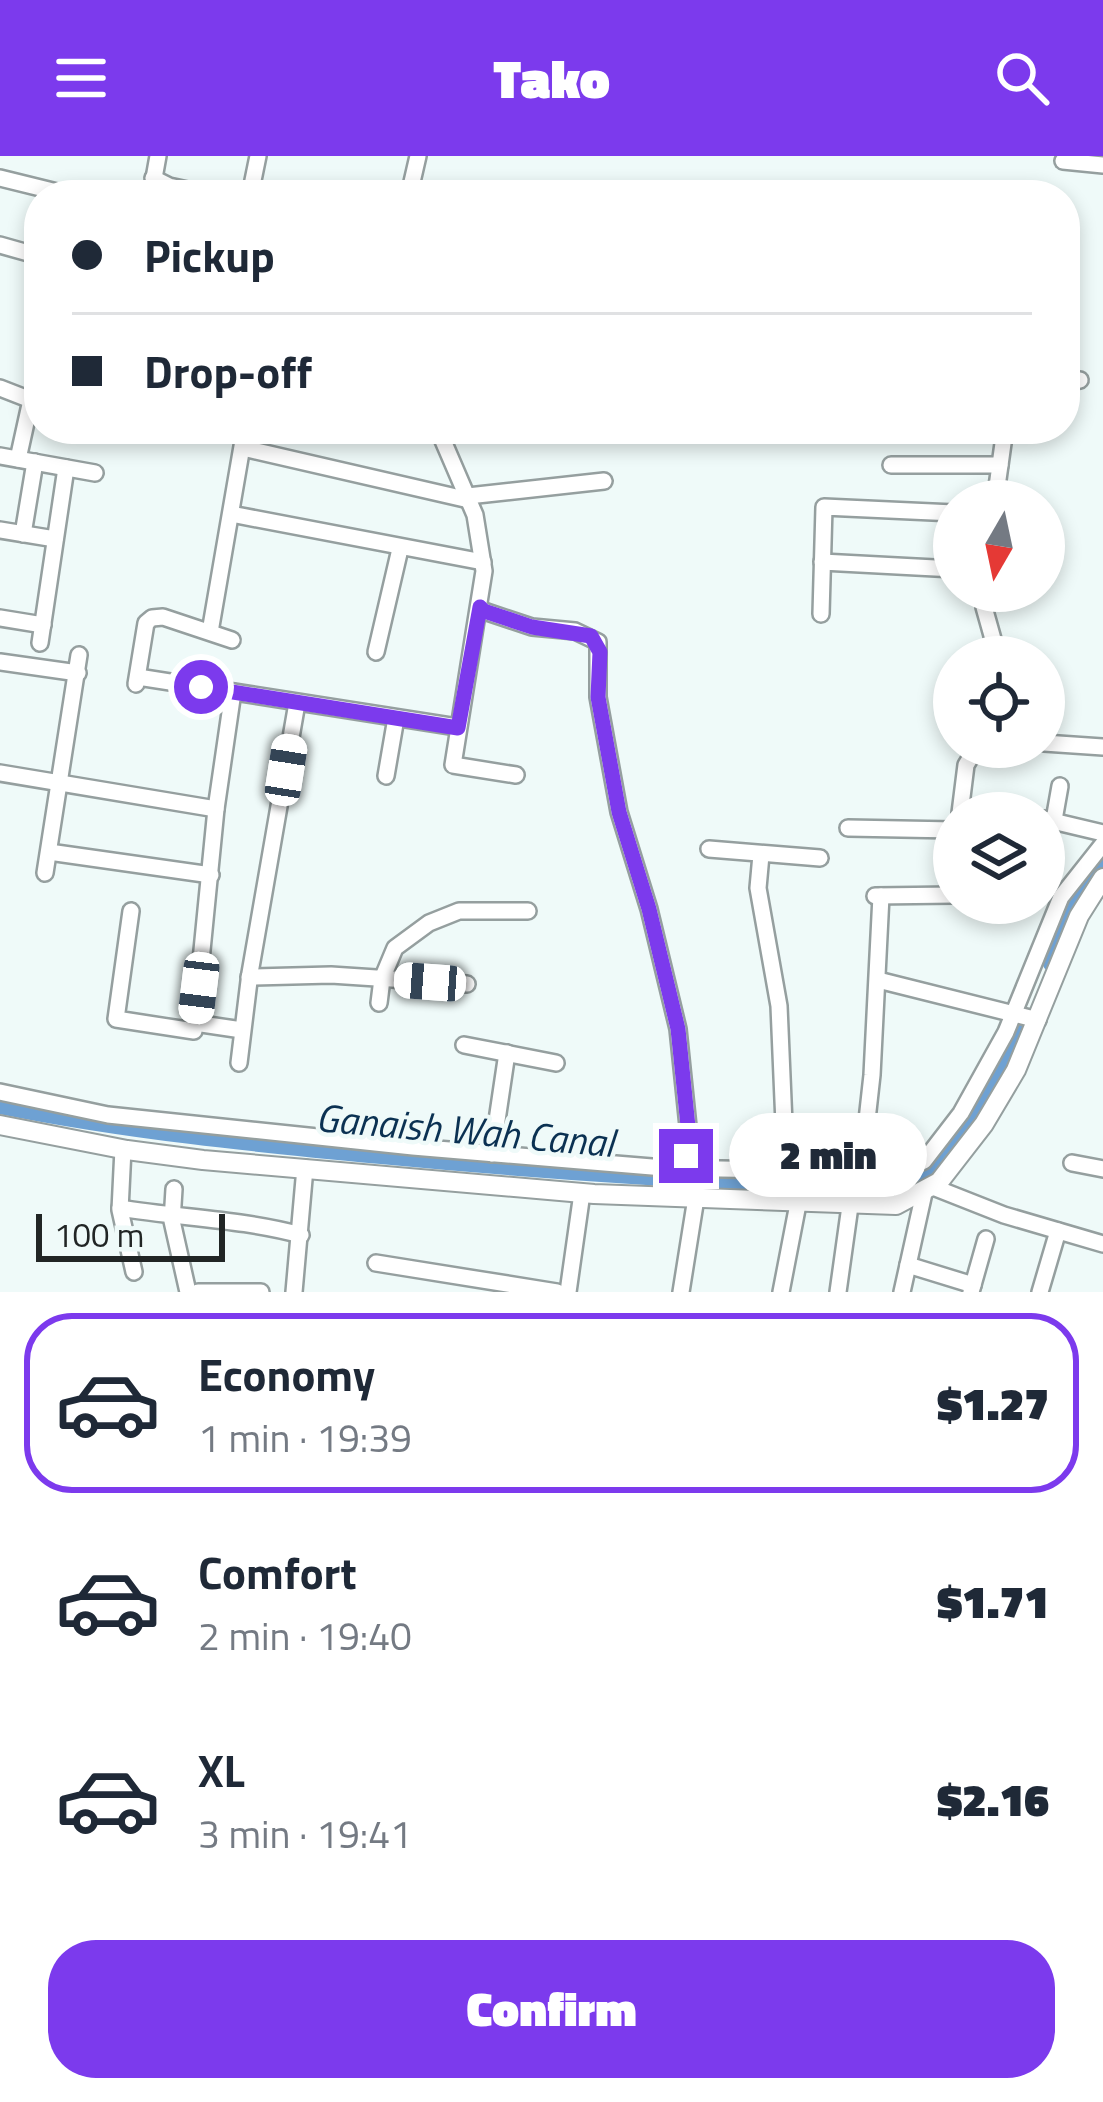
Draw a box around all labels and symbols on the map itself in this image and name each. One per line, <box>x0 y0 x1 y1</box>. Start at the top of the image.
north arrow <box>933 480 1065 612</box>
route start <box>174 660 228 714</box>
car <box>263 732 309 808</box>
car <box>177 950 221 1026</box>
car <box>393 962 467 1002</box>
water label: Ganaish Wah Canal <box>314 1087 621 1172</box>
callout: 2 min <box>728 1114 926 1198</box>
route end <box>659 1129 713 1183</box>
scale bar <box>36 1208 225 1261</box>

